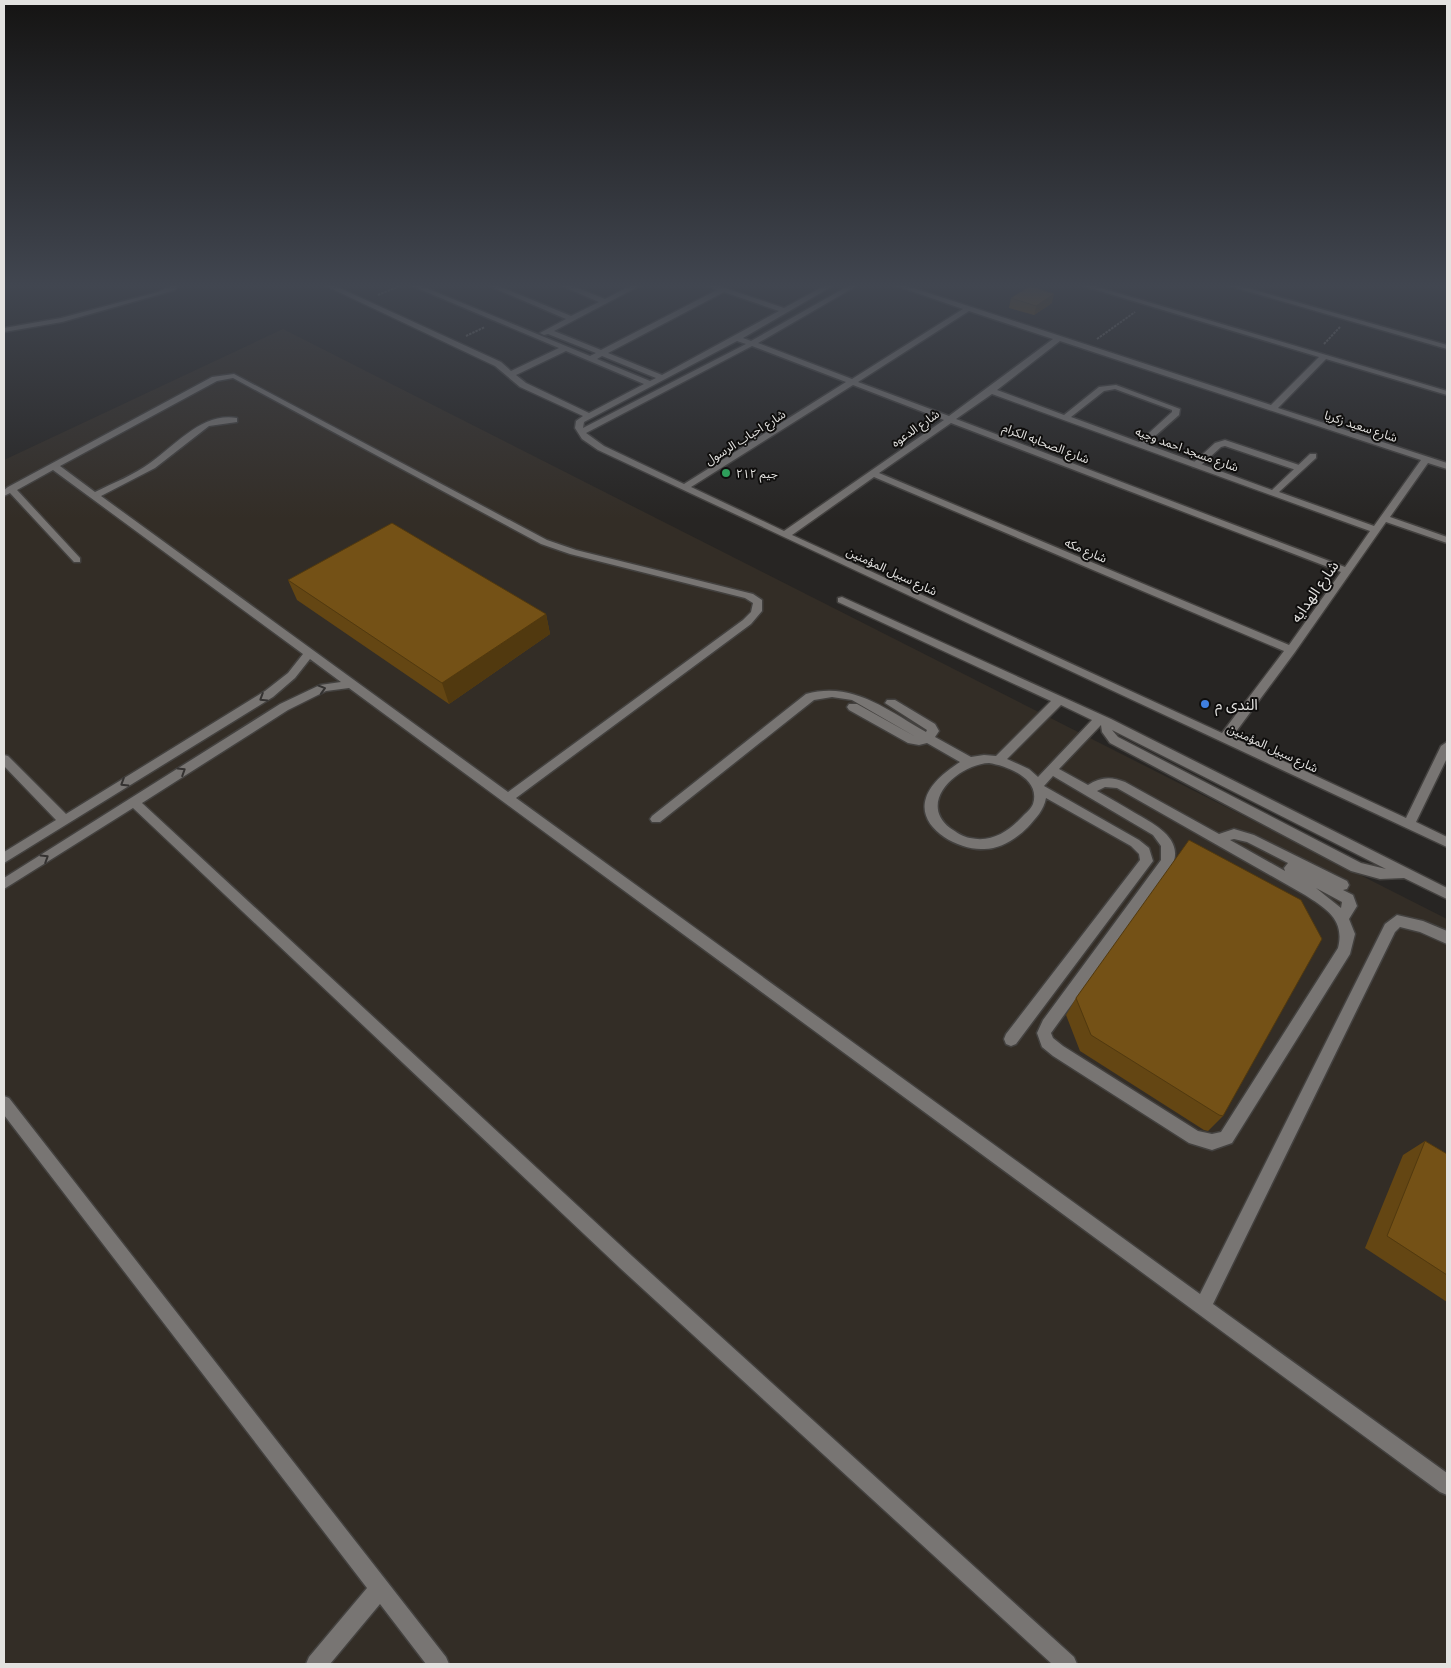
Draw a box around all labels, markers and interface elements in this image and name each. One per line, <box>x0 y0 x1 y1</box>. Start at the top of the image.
street label: شارع احباب الرسول <box>702 406 789 470</box>
street label: شارع الدعوه <box>888 406 943 452</box>
street label: شارع سعيد زكريا <box>1322 407 1400 447</box>
street label: شارع الصحابه الكرام <box>1000 420 1092 468</box>
street label: شارع مسجد احمد وجيه <box>1133 423 1241 477</box>
place label: جيم ٢١٢ <box>736 466 778 483</box>
marker: جيم ٢١٢ <box>720 467 732 479</box>
street label: شارع مكه <box>1062 534 1109 567</box>
street label: شارع سبيل المؤمنين <box>843 543 940 600</box>
street label: شارع الهدايه <box>1285 556 1345 628</box>
one-way arrow <box>318 685 326 695</box>
one-way arrow <box>259 691 268 701</box>
place label: الندى م <box>1215 694 1258 716</box>
marker: الندى م <box>1199 698 1211 710</box>
street label: شارع سبيل المؤمنين <box>1224 720 1321 777</box>
one-way arrow <box>177 768 186 777</box>
one-way arrow <box>121 777 130 786</box>
one-way arrow <box>40 854 49 864</box>

